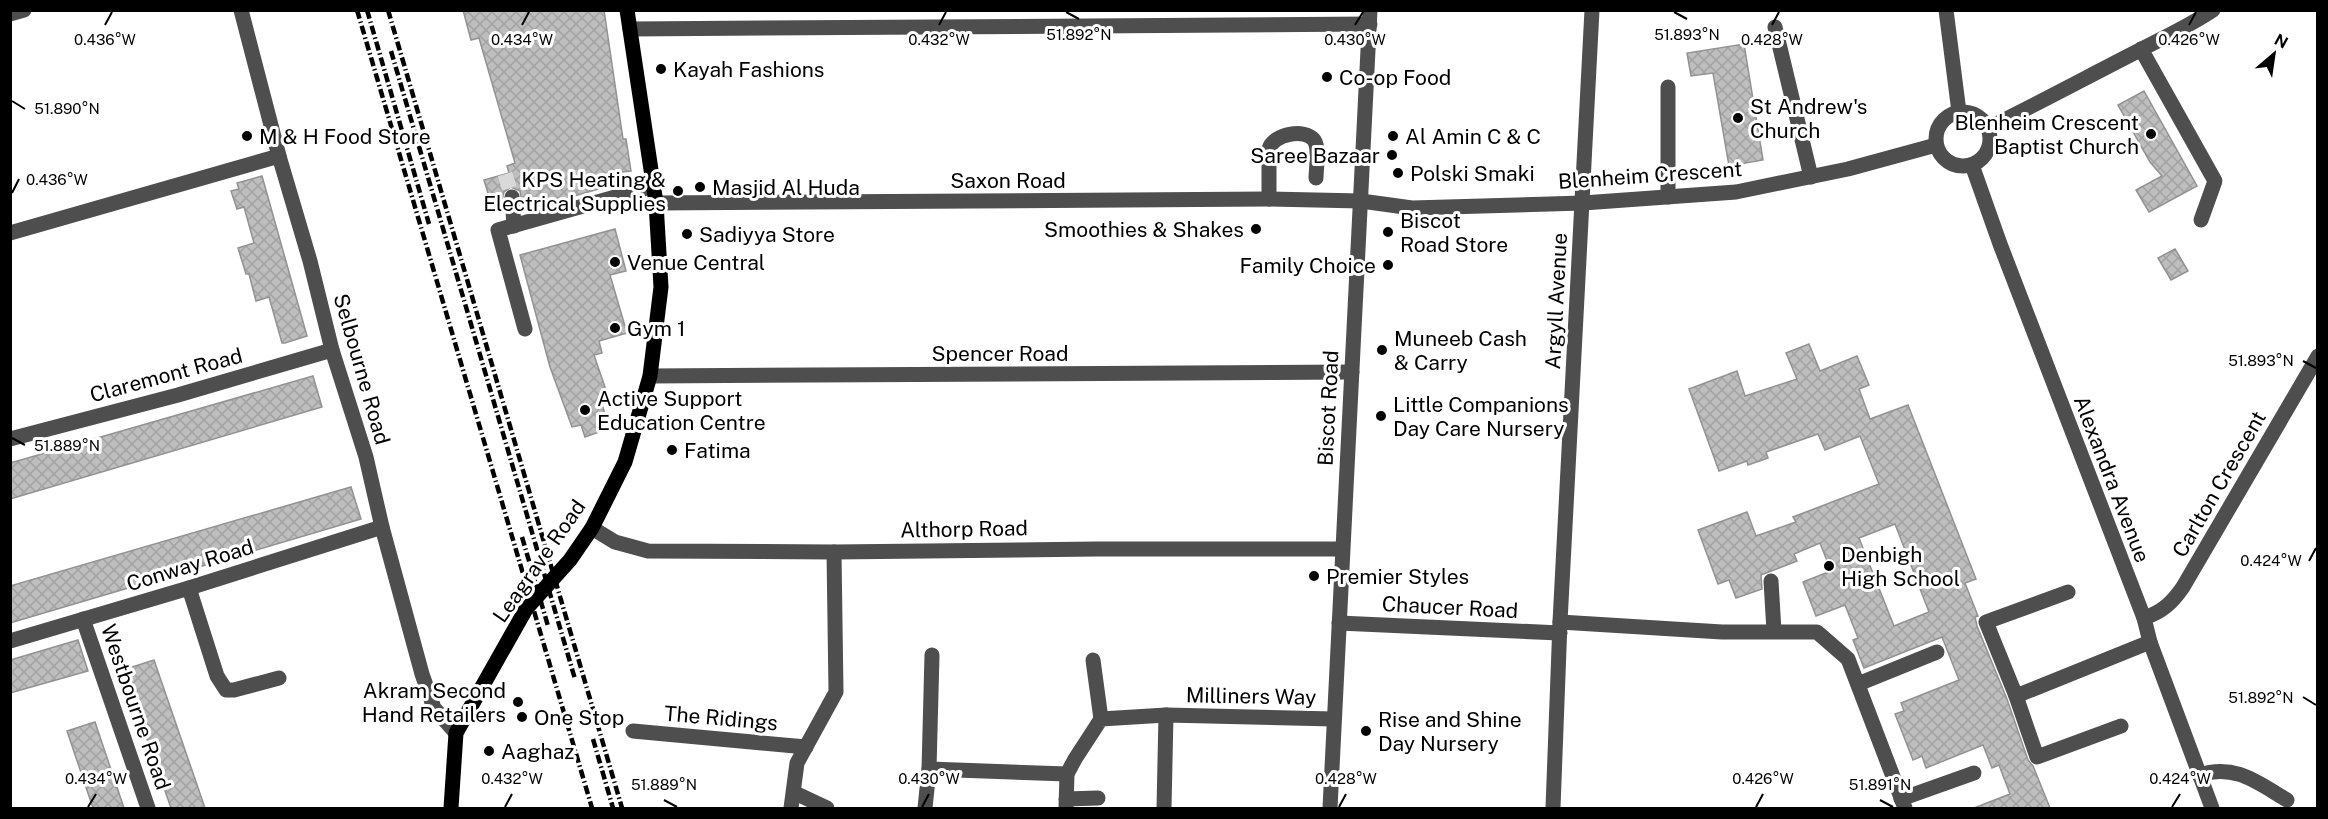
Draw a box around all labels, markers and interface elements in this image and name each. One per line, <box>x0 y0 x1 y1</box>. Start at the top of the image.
north arrow <box>2244 24 2304 84</box>
text: 51.892°N <box>1046 26 1112 43</box>
text: 51.893°N <box>1654 26 1720 43</box>
text: N <box>2271 30 2291 53</box>
text: 0.436°W <box>74 31 136 48</box>
text: 0.434°W <box>491 31 553 48</box>
text: 0.432°W <box>908 31 970 48</box>
text: 0.430°W <box>1324 31 1386 48</box>
text: 0.428°W <box>1741 31 1803 48</box>
text: 0.426°W <box>2158 31 2220 48</box>
place label: Kayah Fashions <box>673 57 824 82</box>
marker: Kayah Fashions <box>654 62 668 76</box>
place label: Co-op Food <box>1339 65 1451 90</box>
marker: Co-op Food <box>1320 70 1334 84</box>
place label: St Andrew's Church <box>1750 94 1867 143</box>
text: 51.890°N <box>34 100 100 117</box>
place label: Blenheim Crescent Baptist Church <box>1954 110 2139 159</box>
marker: St Andrew's Church <box>1731 111 1745 125</box>
place label: M & H Food Store <box>259 124 431 149</box>
place label: Al Amin C & C <box>1405 124 1541 149</box>
marker: Blenheim Crescent Baptist Church <box>2144 127 2158 141</box>
marker: M & H Food Store <box>240 129 254 143</box>
marker: Al Amin C & C <box>1386 129 1400 143</box>
place label: Saree Bazaar <box>1250 143 1380 168</box>
marker: Saree Bazaar <box>1385 148 1399 162</box>
street label: Blenheim Crescent <box>1557 156 1743 194</box>
place label: Polski Smaki <box>1410 161 1535 186</box>
marker: Polski Smaki <box>1391 166 1405 180</box>
place label: KPS Heating & Electrical Supplies <box>483 167 666 216</box>
street label: Saxon Road <box>950 168 1066 193</box>
text: 0.436°W <box>26 171 88 188</box>
place label: Masjid Al Huda <box>712 175 860 200</box>
marker: Masjid Al Huda <box>693 180 707 194</box>
marker: KPS Heating & Electrical Supplies <box>671 184 685 198</box>
place label: Biscot Road Store <box>1400 208 1508 257</box>
place label: Smoothies & Shakes <box>1044 217 1244 242</box>
place label: Sadiyya Store <box>699 222 835 247</box>
marker: Smoothies & Shakes <box>1249 222 1263 236</box>
marker: Biscot Road Store <box>1381 225 1395 239</box>
marker: Sadiyya Store <box>680 227 694 241</box>
street label: Argyll Avenue <box>1540 232 1572 370</box>
place label: Venue Central <box>627 250 765 275</box>
place label: Family Choice <box>1240 253 1376 278</box>
marker: Venue Central <box>608 255 622 269</box>
marker: Family Choice <box>1381 258 1395 272</box>
street label: Selbourne Road <box>329 291 395 447</box>
place label: Gym 1 <box>627 316 685 341</box>
marker: Gym 1 <box>608 321 622 335</box>
place label: Muneeb Cash & Carry <box>1394 326 1527 375</box>
street label: Spencer Road <box>932 341 1068 366</box>
street label: Claremont Road <box>87 343 245 407</box>
marker: Muneeb Cash & Carry <box>1375 343 1389 357</box>
street label: Biscot Road <box>1312 350 1344 466</box>
text: 51.893°N <box>2228 352 2294 369</box>
place label: Active Support Education Centre <box>597 386 766 435</box>
place label: Little Companions Day Care Nursery <box>1393 392 1569 441</box>
street label: Alexandra Avenue <box>2069 392 2155 566</box>
marker: Active Support Education Centre <box>578 403 592 417</box>
street label: Carlton Crescent <box>2167 406 2271 562</box>
marker: Little Companions Day Care Nursery <box>1374 409 1388 423</box>
text: 51.889°N <box>34 437 100 454</box>
place label: Fatima <box>684 438 751 463</box>
marker: Fatima <box>665 443 679 457</box>
street label: Leagrave Road <box>487 495 591 627</box>
street label: Althorp Road <box>900 515 1028 543</box>
street label: Conway Road <box>123 534 257 596</box>
place label: Denbigh High School <box>1841 542 1960 591</box>
text: 0.424°W <box>2240 552 2302 569</box>
marker: Denbigh High School <box>1822 559 1836 573</box>
place label: Premier Styles <box>1326 564 1469 589</box>
marker: Premier Styles <box>1307 569 1321 583</box>
street label: Chaucer Road <box>1381 591 1519 623</box>
street label: Westbourne Road <box>96 621 176 793</box>
place label: Akram Second Hand Retailers <box>362 678 506 727</box>
street label: Milliners Way <box>1186 682 1316 710</box>
text: 51.892°N <box>2228 689 2294 706</box>
marker: Akram Second Hand Retailers <box>511 695 525 709</box>
street label: The Ridings <box>663 701 779 735</box>
place label: One Stop <box>534 705 624 730</box>
place label: Rise and Shine Day Nursery <box>1378 707 1522 756</box>
marker: One Stop <box>515 710 529 724</box>
marker: Rise and Shine Day Nursery <box>1359 724 1373 738</box>
place label: Aaghaz <box>501 739 574 764</box>
marker: Aaghaz <box>482 744 496 758</box>
text: 0.434°W <box>65 770 127 787</box>
text: 0.432°W <box>481 770 543 787</box>
text: 0.430°W <box>898 770 960 787</box>
text: 0.428°W <box>1315 770 1377 787</box>
text: 0.426°W <box>1732 770 1794 787</box>
text: 0.424°W <box>2149 770 2211 787</box>
text: 51.889°N <box>631 776 697 793</box>
text: 51.891°N <box>1849 776 1911 793</box>

